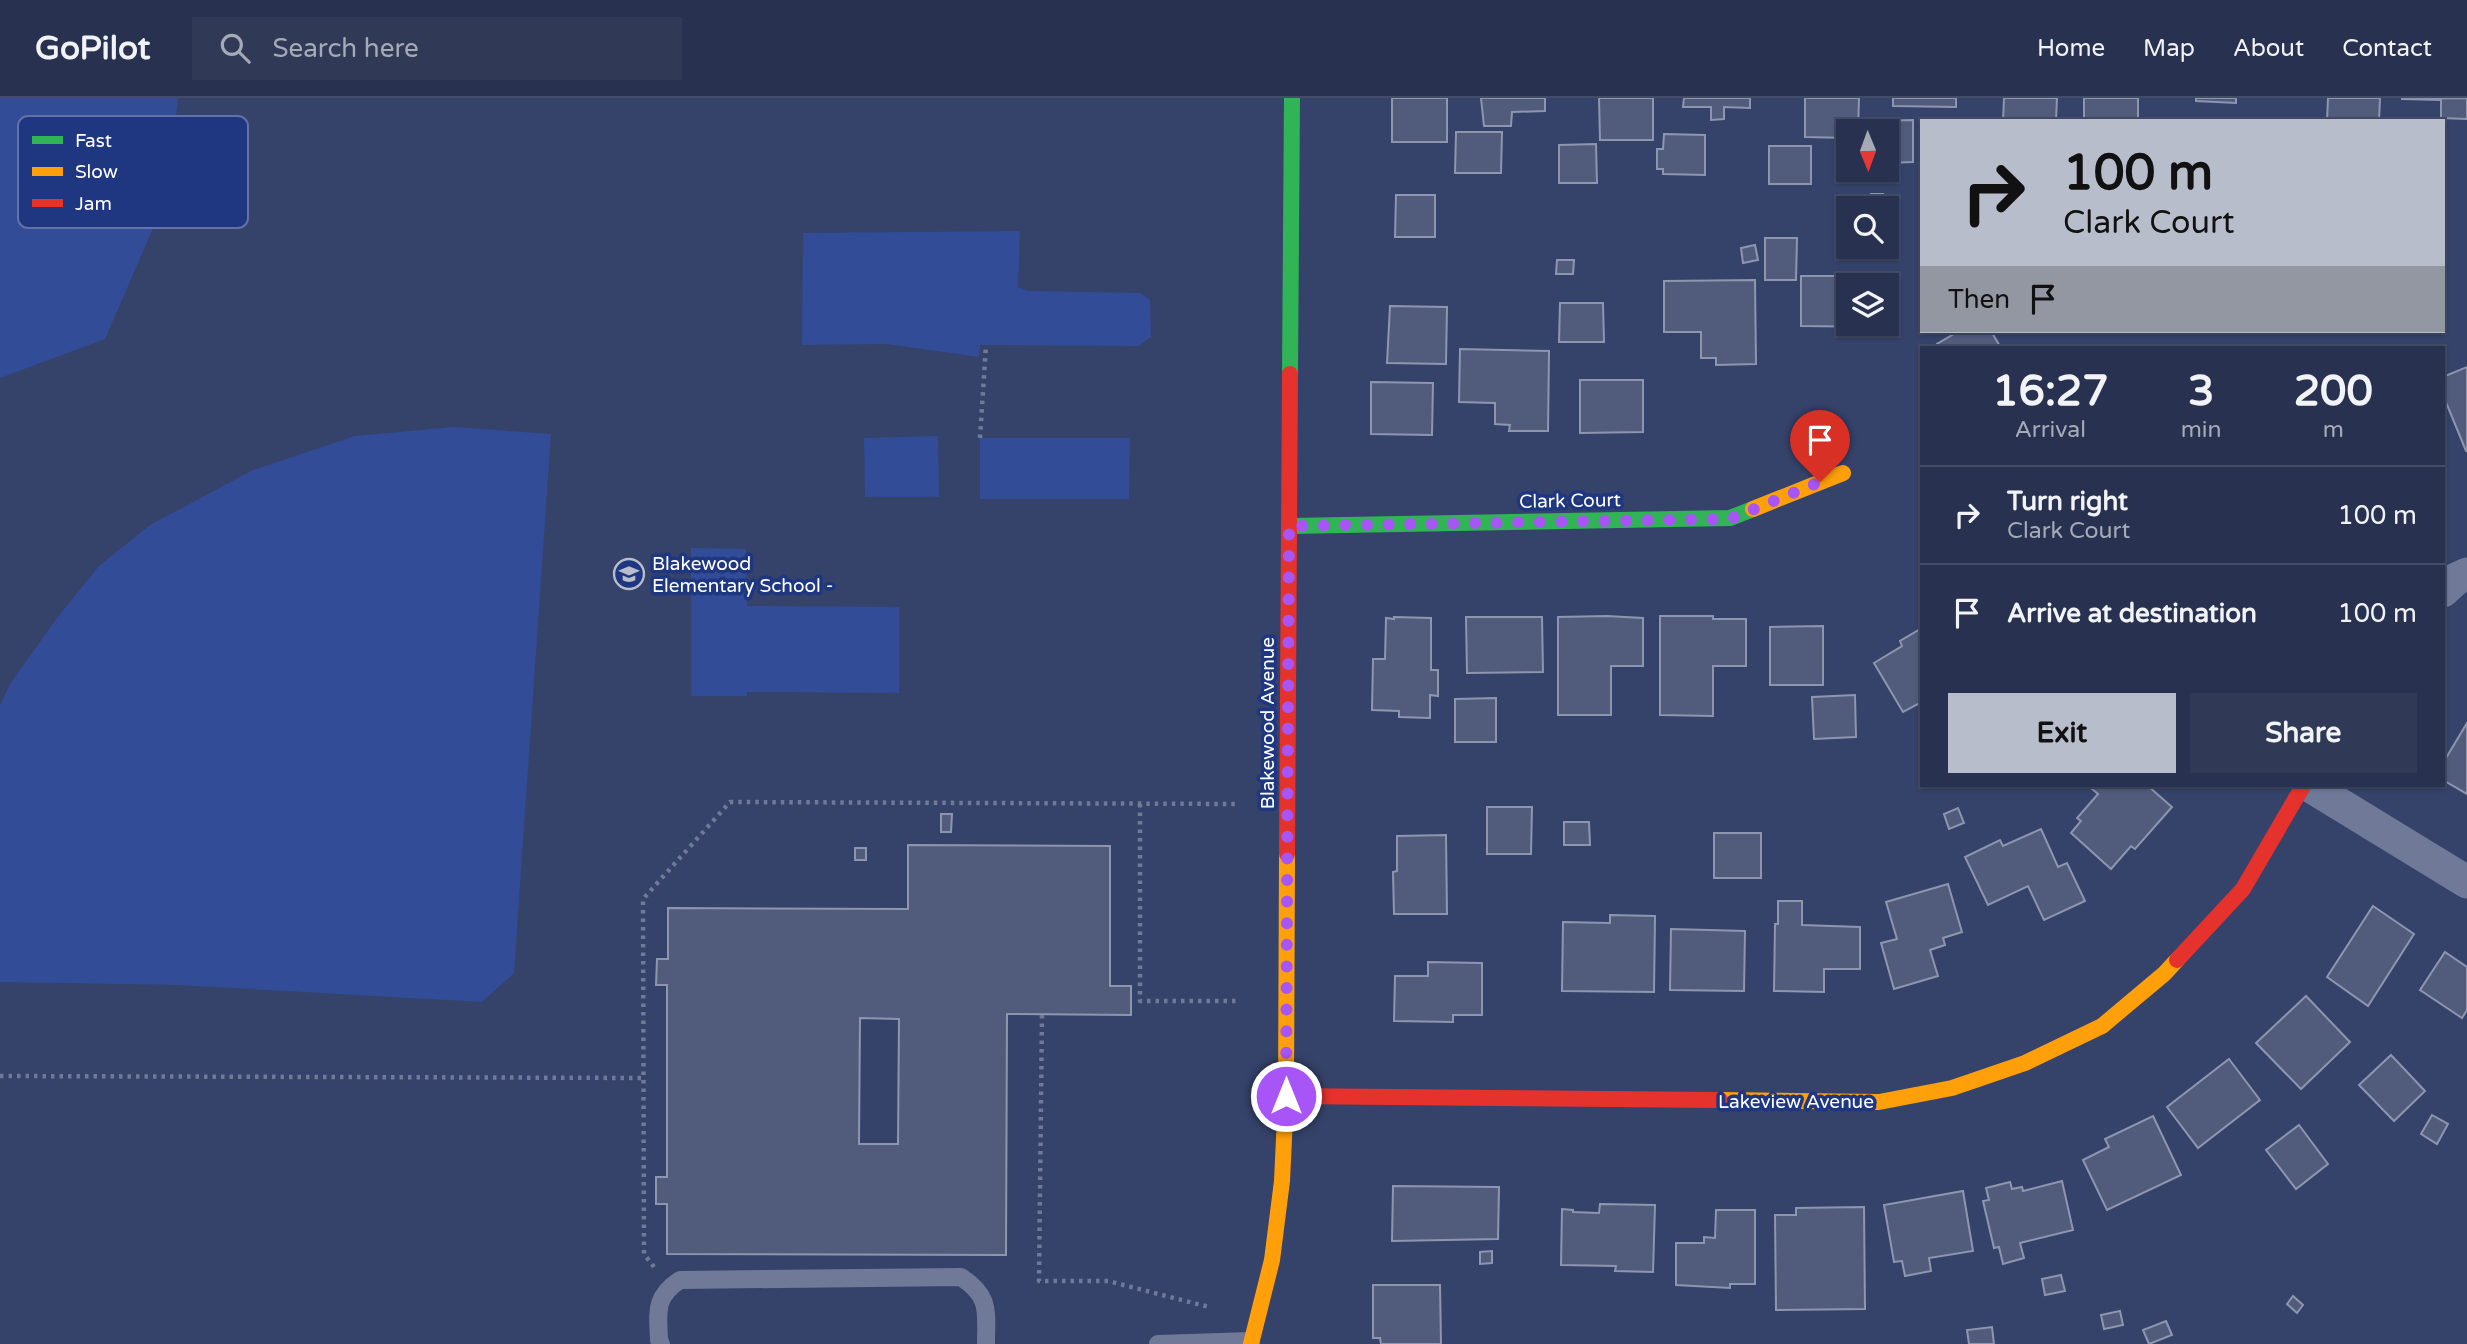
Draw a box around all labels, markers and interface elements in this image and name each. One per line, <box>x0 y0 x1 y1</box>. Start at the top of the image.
search box <box>192 17 682 80</box>
text: GoPilot <box>35 29 150 68</box>
icon: search <box>216 29 254 67</box>
text: Search here <box>272 33 419 64</box>
text: Home <box>2037 34 2105 63</box>
text: Map <box>2143 34 2195 63</box>
text: About <box>2233 34 2304 63</box>
text: Contact <box>2342 34 2432 63</box>
legend <box>18 116 248 228</box>
north arrow <box>1836 119 1899 182</box>
map controls <box>1836 119 1899 336</box>
text: Fast <box>75 130 112 152</box>
text: 100 m <box>2063 144 2213 203</box>
icon: right <box>1948 147 2039 238</box>
text: Slow <box>75 161 118 183</box>
text: Jam <box>75 193 112 215</box>
button: search <box>1836 196 1899 259</box>
text: Clark Court <box>2063 204 2234 242</box>
button: layers <box>1836 273 1899 336</box>
icon: arrive <box>2024 280 2062 318</box>
text: Then <box>1948 284 2010 315</box>
text: 16:27 <box>1992 366 2109 417</box>
text: 3 <box>2188 366 2214 417</box>
text: 200 <box>2294 366 2373 417</box>
pin <box>1790 410 1850 482</box>
text: Arrival <box>2015 416 2086 444</box>
text: min <box>2181 416 2222 444</box>
text: m <box>2323 416 2344 444</box>
icon: arrive <box>1801 421 1839 459</box>
text: Turn right <box>2007 486 2128 517</box>
street label: Clark Court <box>1519 489 1621 513</box>
icon: right <box>1948 496 1986 534</box>
text: 100 m <box>2337 500 2417 531</box>
text: Clark Court <box>2007 517 2130 545</box>
place label: Blakewood Elementary School - <box>652 553 833 597</box>
school or university icon: Blakewood Elementary School - <box>612 557 646 591</box>
icon: arrive <box>1948 594 1986 632</box>
text: Arrive at destination <box>2007 598 2257 629</box>
text: 100 m <box>2337 598 2417 629</box>
street label: Blakewood Avenue <box>1257 637 1279 809</box>
button: Exit <box>1948 693 2176 773</box>
button: Share <box>2190 693 2417 773</box>
position arrow <box>1249 1059 1323 1133</box>
street label: Lakeview Avenue <box>1718 1091 1874 1113</box>

